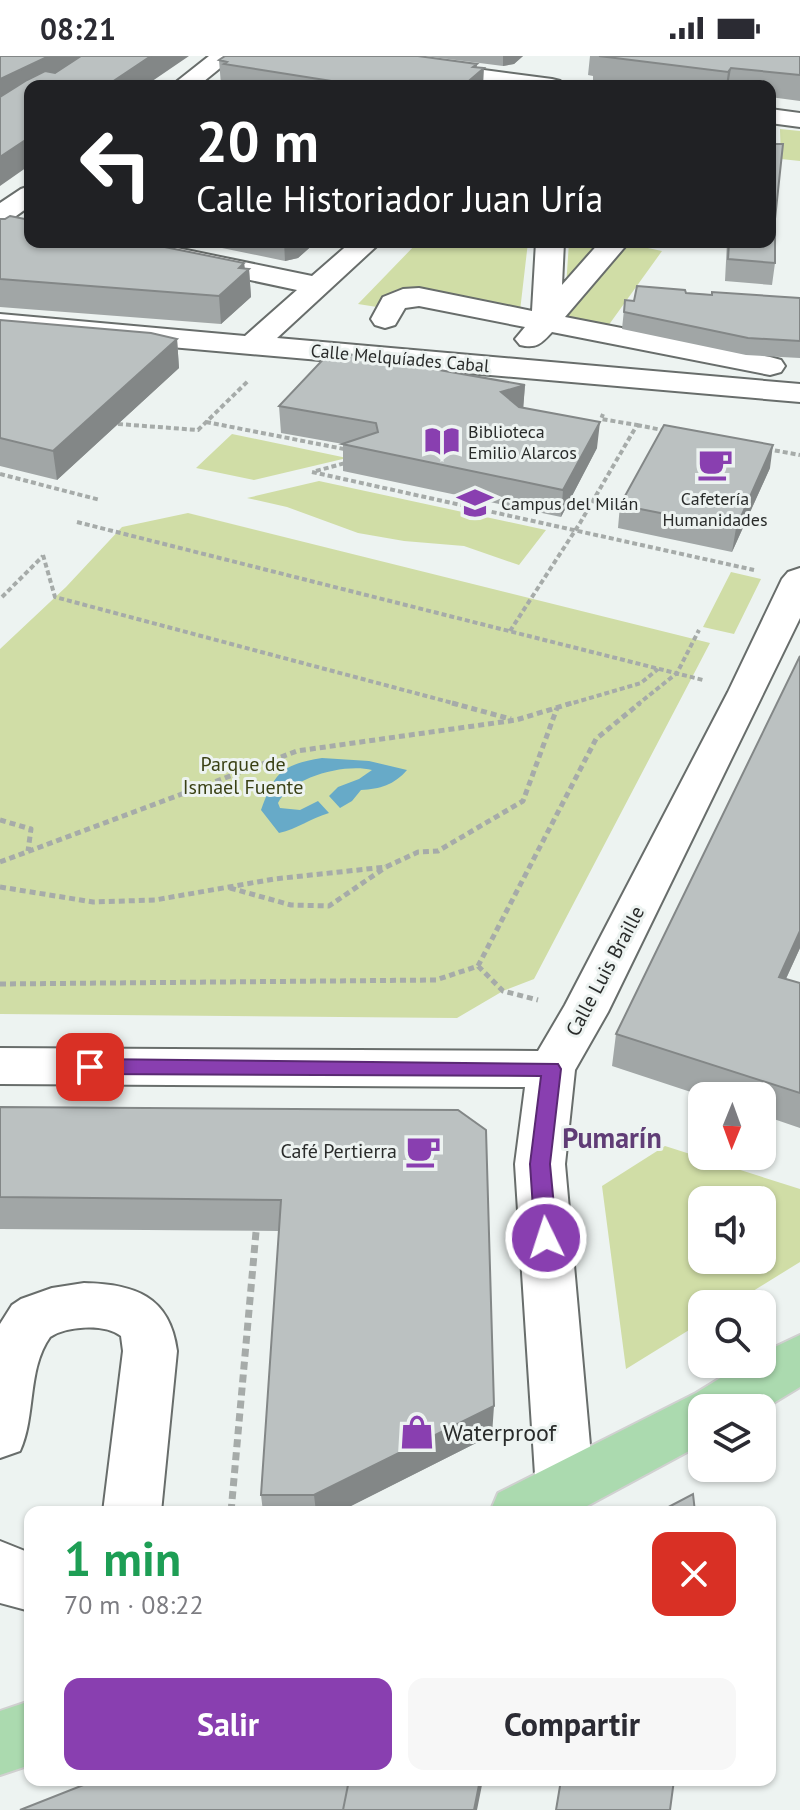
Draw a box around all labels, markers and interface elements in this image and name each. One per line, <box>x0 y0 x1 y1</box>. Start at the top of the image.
text: 08:21 <box>40 9 116 48</box>
text: 20 m <box>196 105 319 177</box>
icon: left <box>64 112 168 216</box>
text: Calle Historiador Juan Uría <box>196 175 603 222</box>
street label: Calle Melquíades Cabal <box>310 339 491 377</box>
place label: Biblioteca Emilio Alarcos <box>468 420 577 464</box>
library icon: Biblioteca Emilio Alarcos <box>423 422 461 460</box>
cafe icon: Cafetería Humanidades <box>696 445 734 483</box>
school or university icon: Campus del Milán <box>456 484 494 522</box>
place label: Cafetería Humanidades <box>662 487 768 531</box>
place label: Campus del Milán <box>501 492 638 515</box>
park label: Parque de Ismael Fuente <box>183 751 303 800</box>
street label: Calle Luis Braille <box>560 901 650 1041</box>
pin <box>56 1033 124 1101</box>
icon: arrive <box>68 1045 112 1089</box>
north arrow <box>688 1082 776 1170</box>
map controls <box>688 1082 776 1482</box>
district label: Pumarín <box>562 1119 662 1156</box>
cafe icon: Café Pertierra <box>404 1132 442 1170</box>
place label: Café Pertierra <box>281 1138 397 1164</box>
button: sound <box>688 1186 776 1274</box>
position arrow <box>504 1196 588 1280</box>
button: search <box>688 1290 776 1378</box>
button: layers <box>688 1394 776 1482</box>
shop icon: Waterproof <box>398 1413 436 1451</box>
place label: Waterproof <box>443 1417 558 1448</box>
text: 1 min <box>64 1527 181 1589</box>
button: close <box>652 1532 736 1616</box>
text: 70 m · 08:22 <box>64 1588 204 1621</box>
button: Salir <box>64 1678 392 1770</box>
button: Compartir <box>408 1678 736 1770</box>

